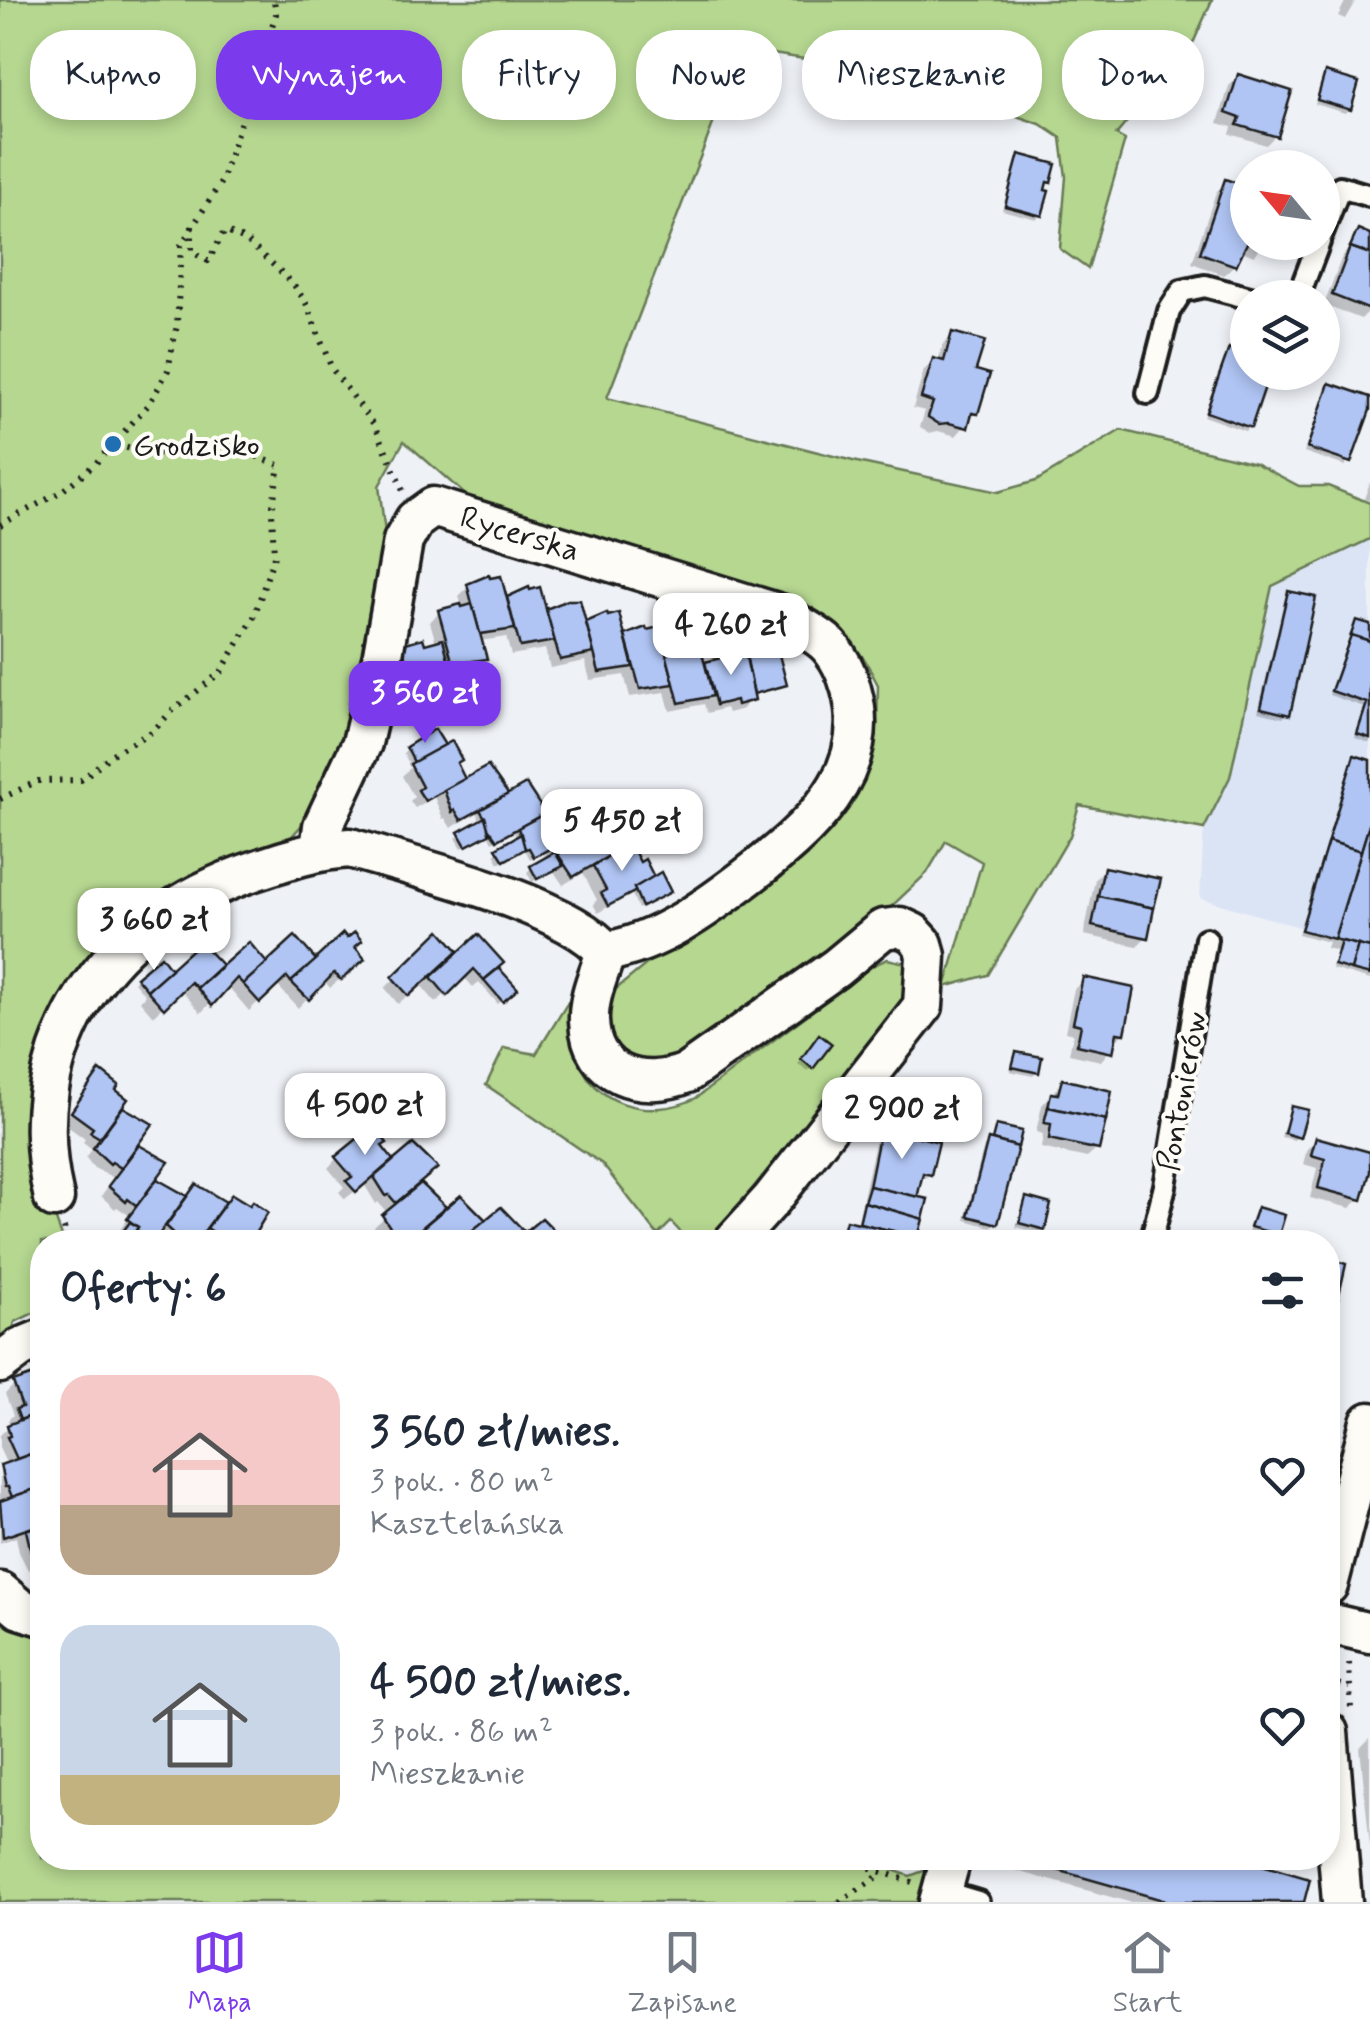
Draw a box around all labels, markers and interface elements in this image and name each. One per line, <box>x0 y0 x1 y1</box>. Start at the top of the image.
chip: Kupno <box>30 30 196 120</box>
chip: Wynajem <box>216 30 442 120</box>
chip: Filtry <box>462 30 616 120</box>
chip: Nowe <box>636 30 782 120</box>
chip: Mieszkanie <box>802 30 1042 120</box>
chip: Dom <box>1062 30 1204 120</box>
north arrow <box>1230 150 1340 260</box>
map controls <box>1230 150 1340 390</box>
button: layers <box>1230 280 1340 390</box>
place label: Grodzisko <box>133 425 260 467</box>
marker: Grodzisko <box>102 433 124 455</box>
street label: Rycerska <box>455 497 584 573</box>
pin: 4 260 zł <box>628 593 834 678</box>
text: 4 260 zł <box>675 604 787 646</box>
pin: 3 560 zł <box>322 661 528 746</box>
text: 3 560 zł <box>371 672 479 714</box>
pin: 5 450 zł <box>519 789 725 874</box>
text: 5 450 zł <box>563 800 681 842</box>
pin: 3 660 zł <box>51 888 257 973</box>
text: 3 660 zł <box>99 899 209 941</box>
street label: Pontonierów <box>1148 1008 1218 1174</box>
pin: 4 500 zł <box>262 1073 468 1158</box>
pin: 2 900 zł <box>799 1077 1005 1162</box>
text: 4 500 zł <box>307 1084 423 1126</box>
text: 2 900 zł <box>844 1088 960 1130</box>
text: Oferty: 6 <box>60 1263 227 1318</box>
icon: filters <box>1255 1263 1310 1318</box>
text: 3 560 zł/mies. <box>370 1406 620 1461</box>
icon: home <box>140 1415 260 1535</box>
icon: heart <box>1255 1448 1310 1503</box>
text: 3 pok. · 80 m² <box>370 1461 554 1503</box>
text: Kasztelańska <box>370 1503 565 1545</box>
text: 4 500 zł/mies. <box>370 1656 631 1711</box>
icon: home <box>140 1665 260 1785</box>
icon: heart <box>1255 1698 1310 1753</box>
text: 3 pok. · 86 m² <box>370 1711 553 1753</box>
text: Mieszkanie <box>370 1753 525 1795</box>
tab: Mapa <box>188 1925 252 2022</box>
tab: Zapisane <box>627 1925 737 2022</box>
tab: Start <box>1113 1925 1182 2022</box>

